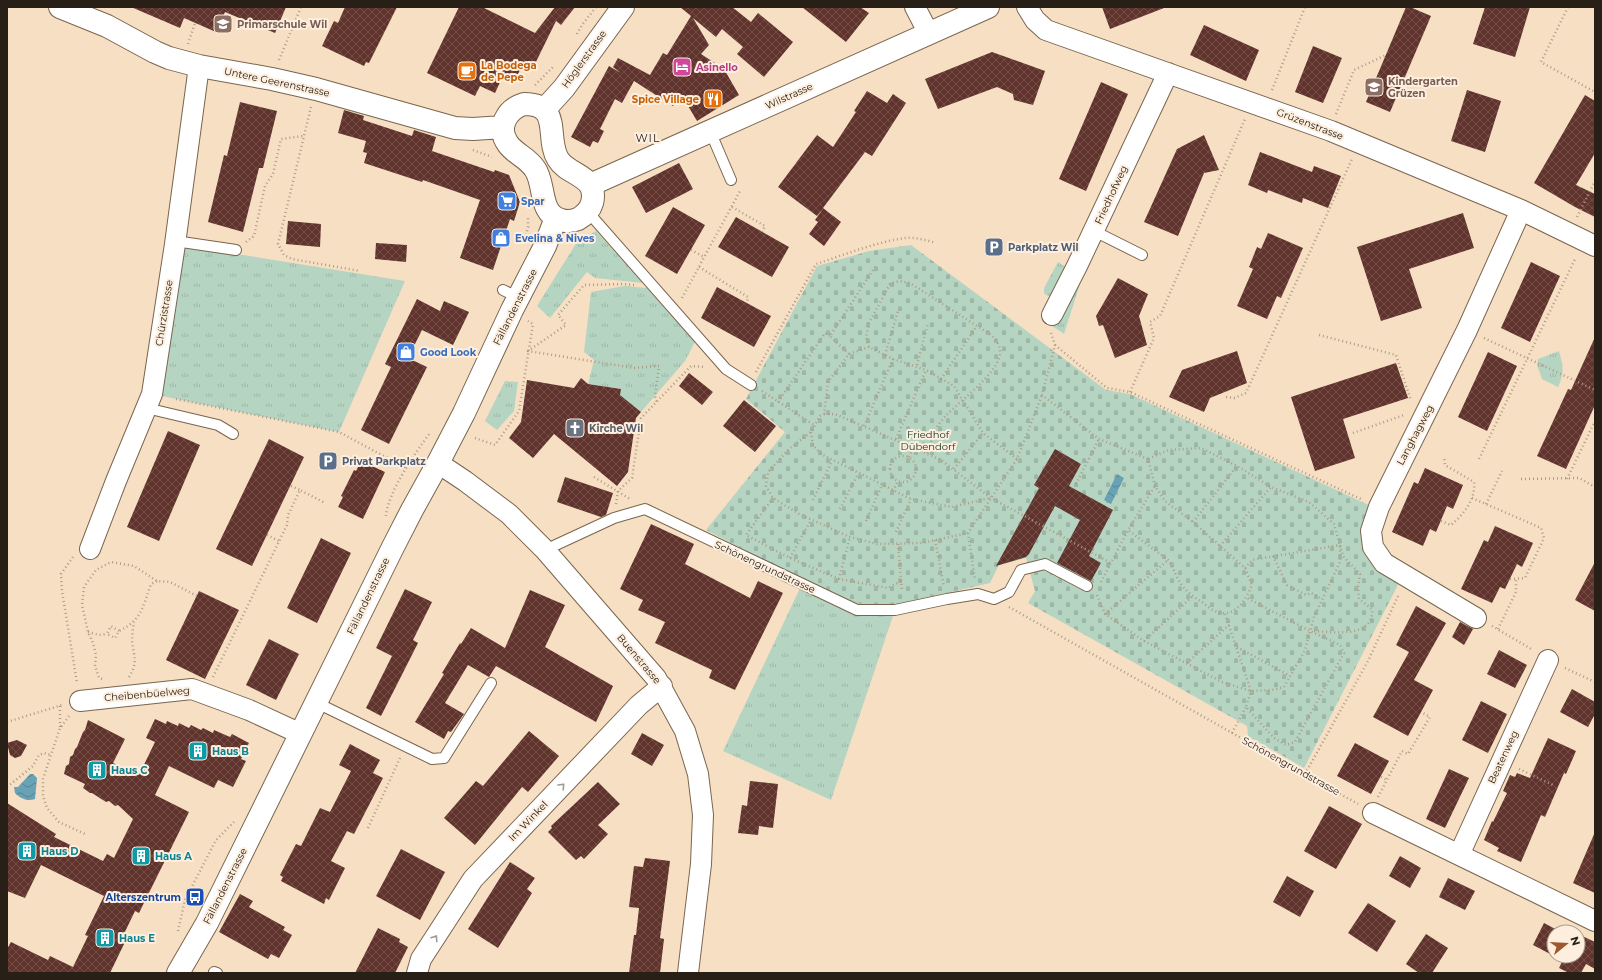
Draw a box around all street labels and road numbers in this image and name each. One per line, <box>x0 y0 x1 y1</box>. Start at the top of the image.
street label: Höglerstrasse <box>559 28 609 90</box>
street label: Untere Geerenstrasse <box>223 64 331 100</box>
street label: Wilstrasse <box>763 80 815 112</box>
street label: Grüzenstrasse <box>1275 105 1345 143</box>
street label: Friedhofweg <box>1092 163 1130 227</box>
street label: Fällandenstrasse <box>490 267 540 347</box>
street label: Chürzistrasse <box>152 279 176 347</box>
street label: Langhagweg <box>1394 403 1436 467</box>
street label: Schönengrundstrasse <box>713 538 817 596</box>
street label: Fällandenstrasse <box>344 555 392 637</box>
street label: Buenstrasse <box>614 631 664 687</box>
street label: Cheibenbüelweg <box>104 684 190 704</box>
street label: Beatenweg <box>1485 728 1521 786</box>
street label: Schönengrundstrasse <box>1240 734 1342 798</box>
street label: Im Winkel <box>506 798 550 844</box>
street label: Fällandenstrasse <box>200 846 250 926</box>

